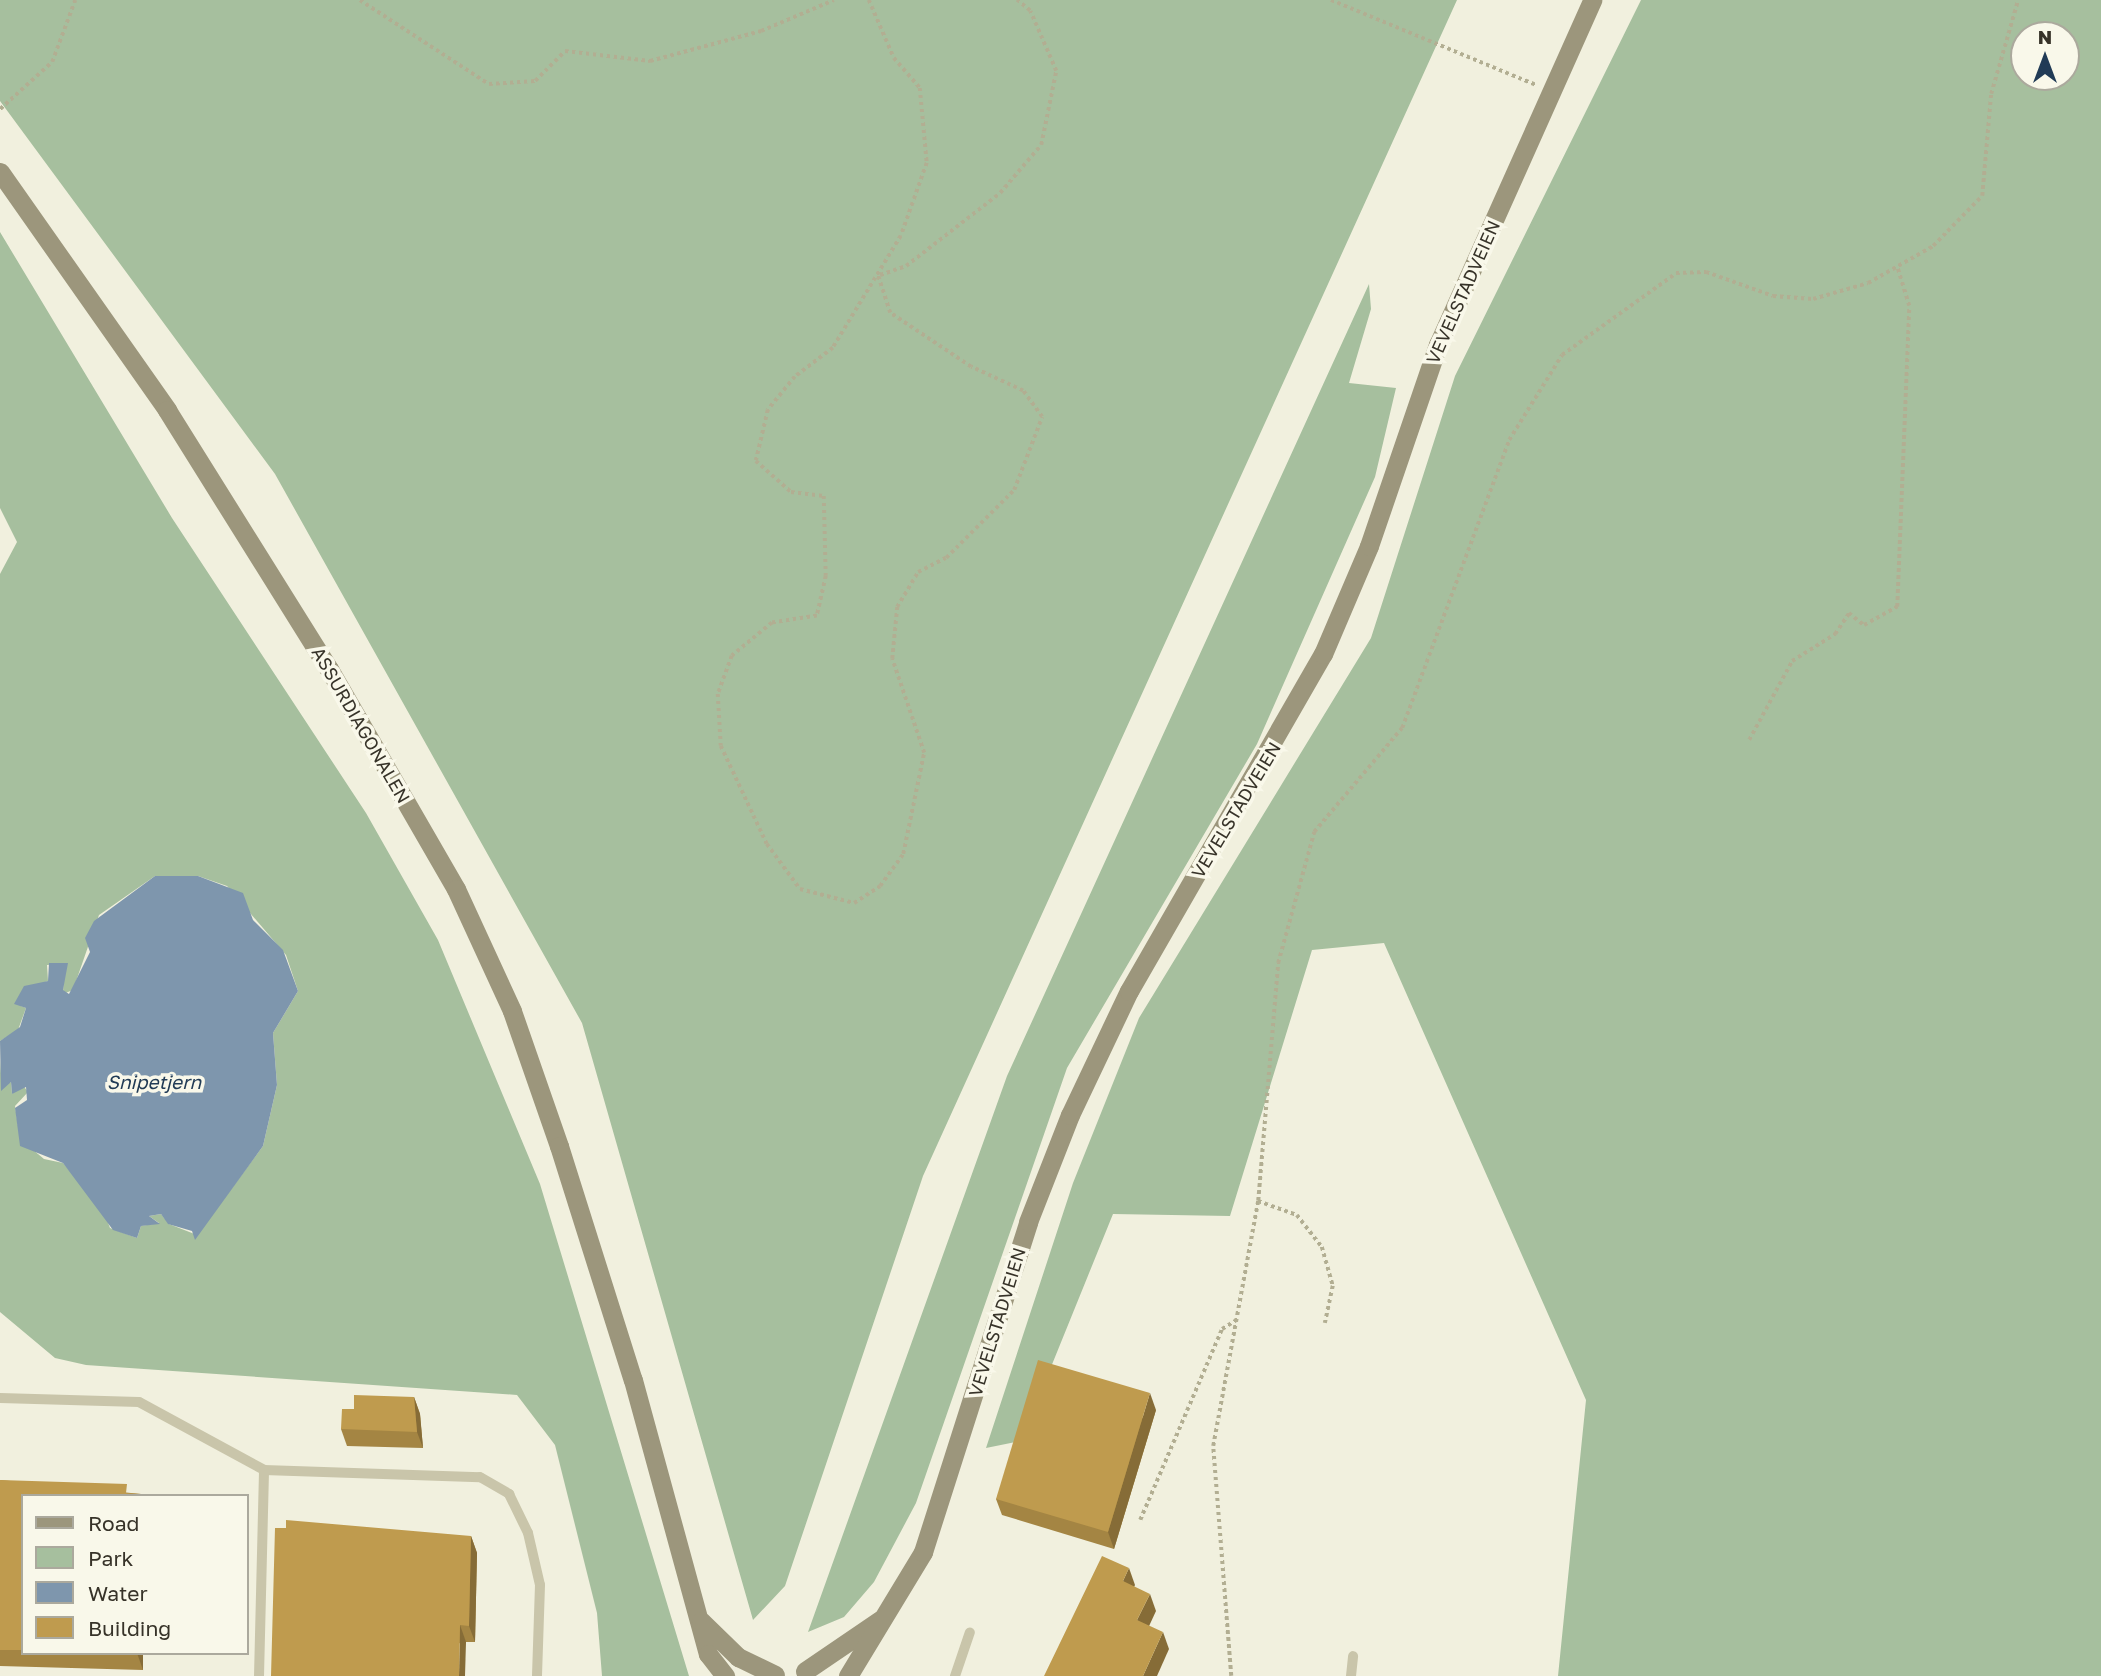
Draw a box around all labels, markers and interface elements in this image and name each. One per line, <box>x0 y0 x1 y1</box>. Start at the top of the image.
north arrow <box>2010 21 2080 91</box>
text: N <box>2038 25 2052 48</box>
street label: VEVELSTADVEIEN <box>1422 217 1504 367</box>
street label: ASSURDIAGONALEN <box>307 643 415 807</box>
street label: VEVELSTADVEIEN <box>1187 738 1285 882</box>
water label: Snipetjern <box>107 1071 201 1093</box>
street label: VEVELSTADVEIEN <box>964 1245 1030 1399</box>
legend <box>21 1494 248 1655</box>
text: Road <box>88 1510 139 1536</box>
text: Park <box>88 1545 133 1571</box>
text: Water <box>88 1580 148 1606</box>
text: Building <box>88 1615 171 1641</box>

